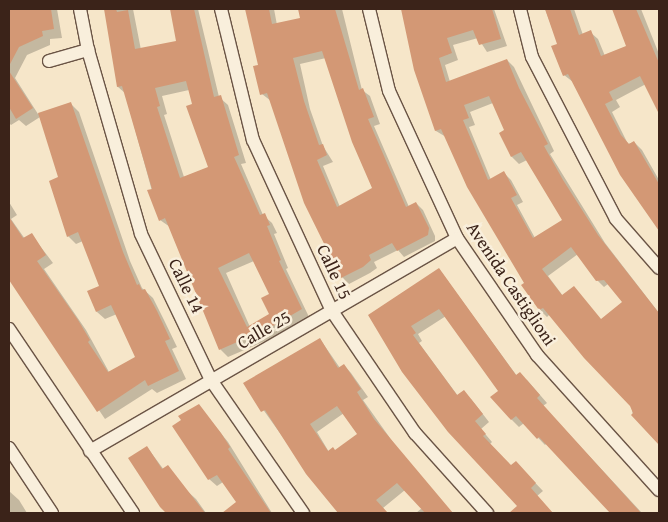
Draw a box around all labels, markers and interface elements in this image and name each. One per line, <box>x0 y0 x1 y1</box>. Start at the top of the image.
street label: Avenida Castiglioni <box>462 218 560 350</box>
street label: Calle 15 <box>312 241 356 303</box>
street label: Calle 14 <box>164 255 208 317</box>
street label: Calle 25 <box>233 306 295 354</box>

